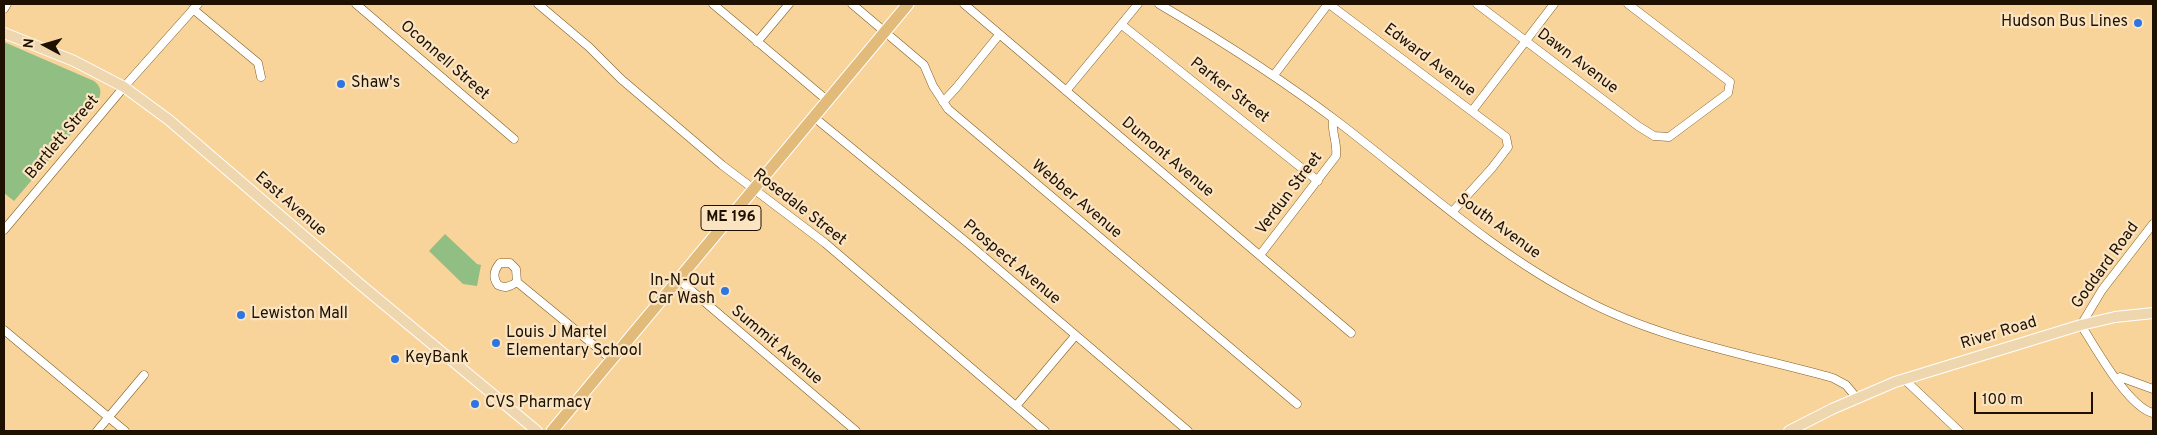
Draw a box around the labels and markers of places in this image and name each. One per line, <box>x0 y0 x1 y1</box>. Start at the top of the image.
place label: Hudson Bus Lines <box>2001 13 2128 33</box>
marker: Hudson Bus Lines <box>2132 17 2144 29</box>
place label: Shaw's <box>351 74 400 94</box>
marker: Shaw's <box>335 78 347 90</box>
place label: In-N-Out Car Wash <box>648 272 715 310</box>
marker: In-N-Out Car Wash <box>719 285 731 297</box>
place label: Lewiston Mall <box>251 305 348 325</box>
marker: Lewiston Mall <box>235 309 247 321</box>
place label: Louis J Martel Elementary School <box>506 324 642 362</box>
marker: Louis J Martel Elementary School <box>490 337 502 349</box>
place label: KeyBank <box>405 349 469 369</box>
marker: KeyBank <box>389 353 401 365</box>
place label: CVS Pharmacy <box>485 394 591 414</box>
marker: CVS Pharmacy <box>469 398 481 410</box>

